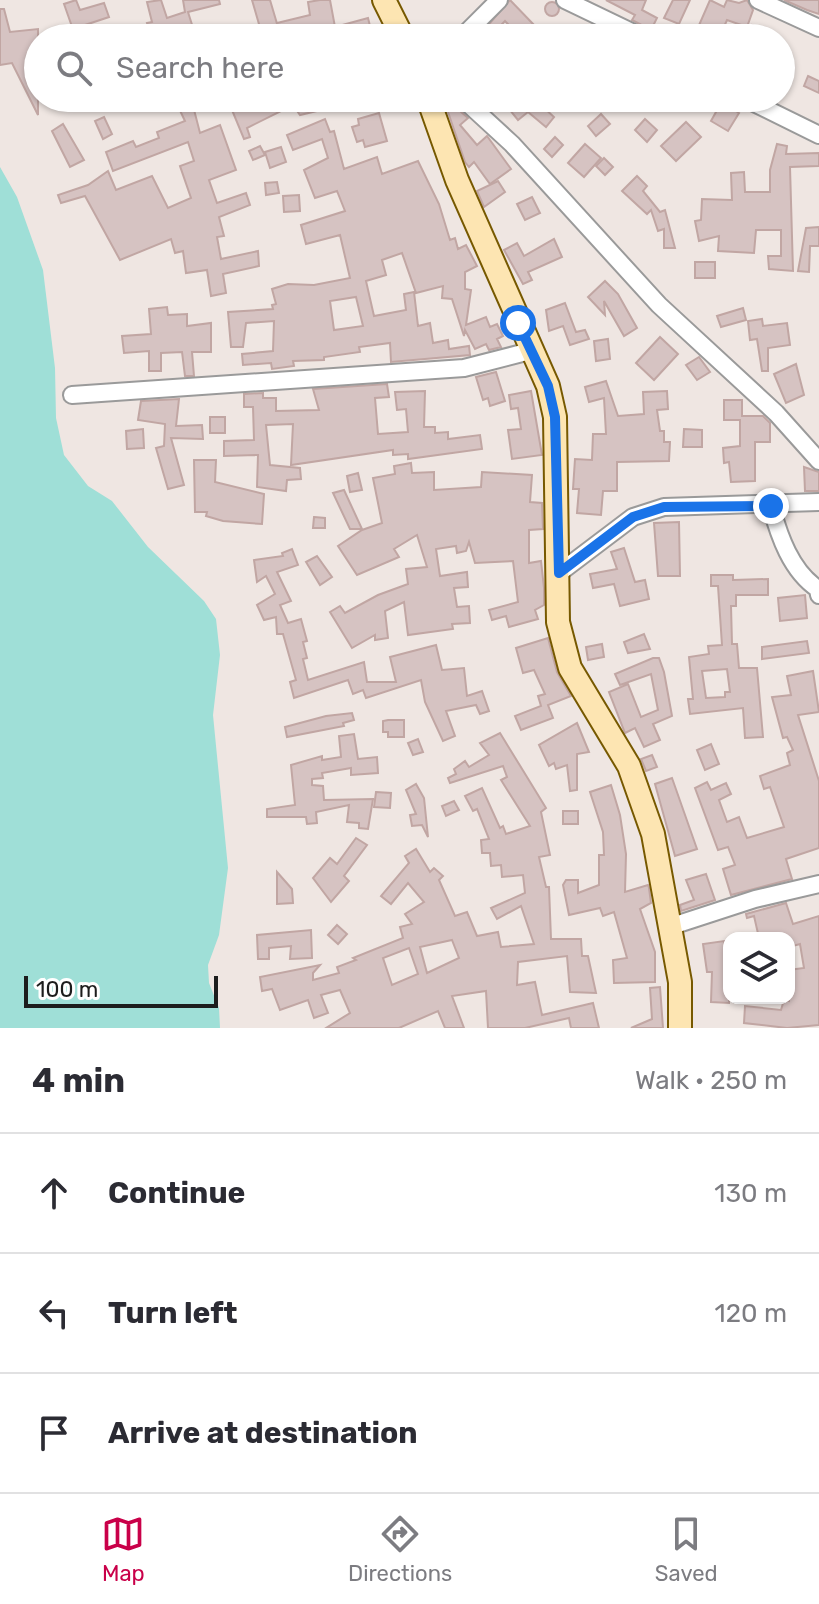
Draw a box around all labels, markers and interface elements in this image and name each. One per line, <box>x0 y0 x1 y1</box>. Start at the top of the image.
search box <box>24 24 795 112</box>
icon: search <box>52 46 96 90</box>
text: Search here <box>116 50 284 86</box>
route start <box>500 305 536 341</box>
route end <box>753 488 789 524</box>
map controls <box>723 932 795 1004</box>
button: layers <box>723 932 795 1004</box>
scale bar <box>24 972 218 1008</box>
text: 100 m <box>36 976 98 1003</box>
text: 4 min <box>32 1060 125 1101</box>
text: Walk · 250 m <box>635 1065 787 1096</box>
icon: ahead <box>32 1171 76 1215</box>
text: Continue <box>108 1175 245 1211</box>
text: 130 m <box>714 1178 787 1209</box>
icon: left <box>32 1291 76 1335</box>
text: Turn left <box>108 1295 238 1331</box>
text: 120 m <box>715 1298 787 1329</box>
icon: arrive <box>32 1411 76 1455</box>
text: Arrive at destination <box>108 1415 418 1451</box>
tab: Map <box>101 1512 145 1587</box>
tab: Directions <box>348 1512 452 1587</box>
tab: Saved <box>655 1512 718 1587</box>

